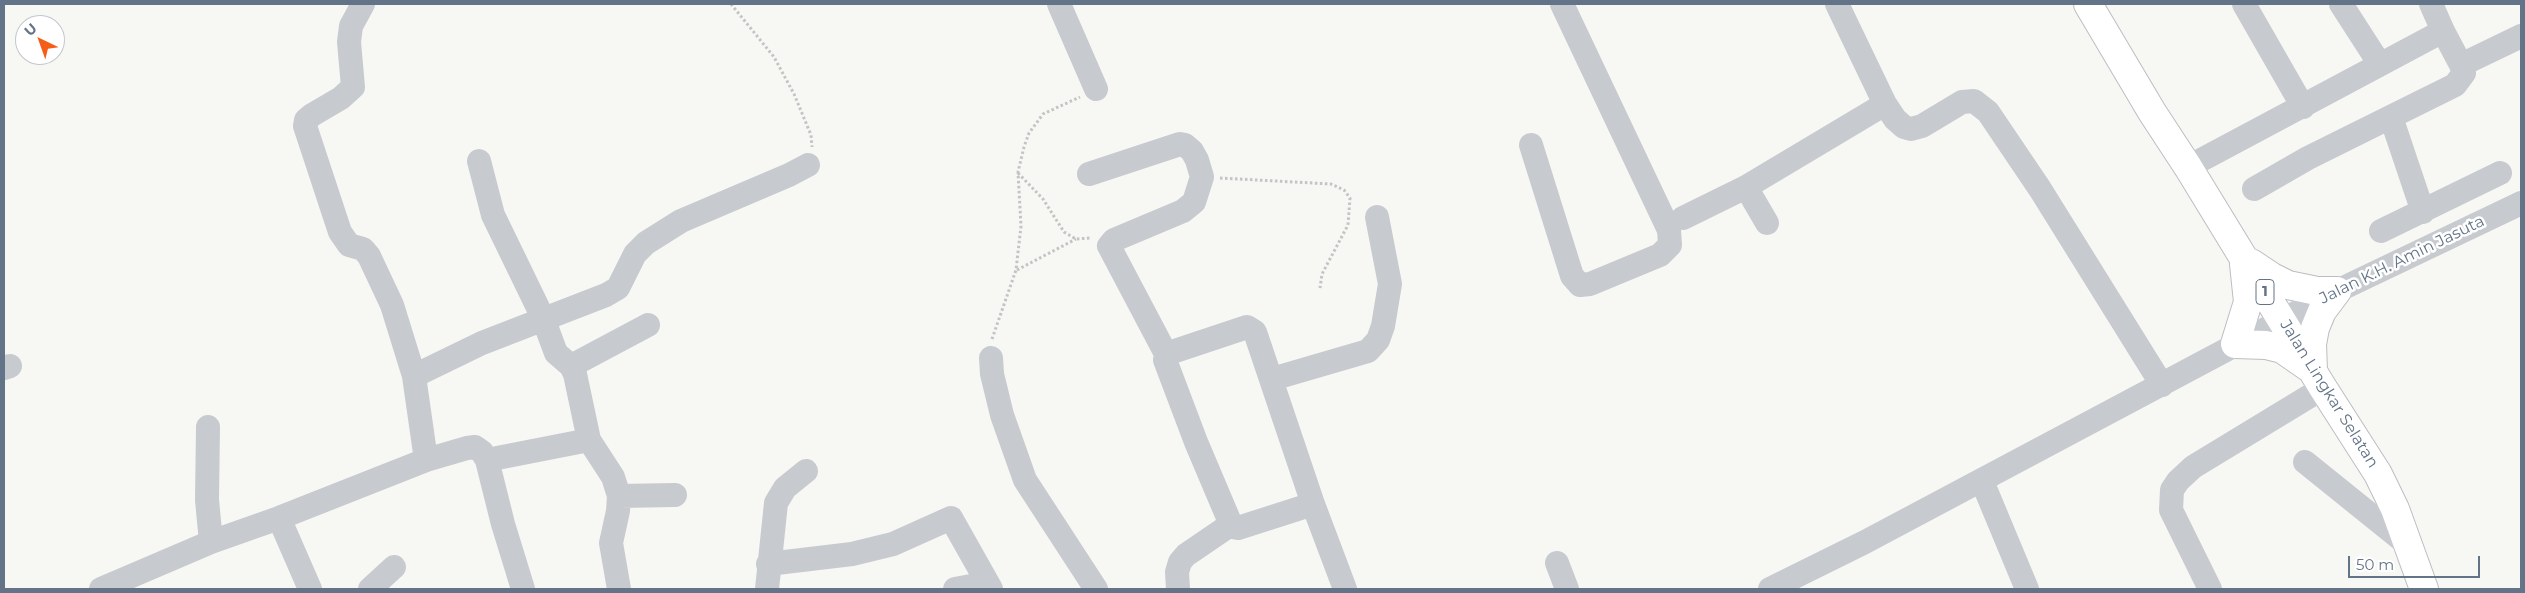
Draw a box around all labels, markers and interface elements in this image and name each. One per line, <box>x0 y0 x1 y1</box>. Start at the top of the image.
north arrow <box>15 15 65 65</box>
text: U <box>20 19 41 40</box>
street label: Jalan K.H. Amin Jasuta <box>2316 212 2488 308</box>
road number: 1 <box>2256 280 2274 304</box>
street label: Jalan Lingkar Selatan <box>2276 316 2382 472</box>
scale bar <box>2350 546 2482 578</box>
text: 50 m <box>2356 555 2394 574</box>

